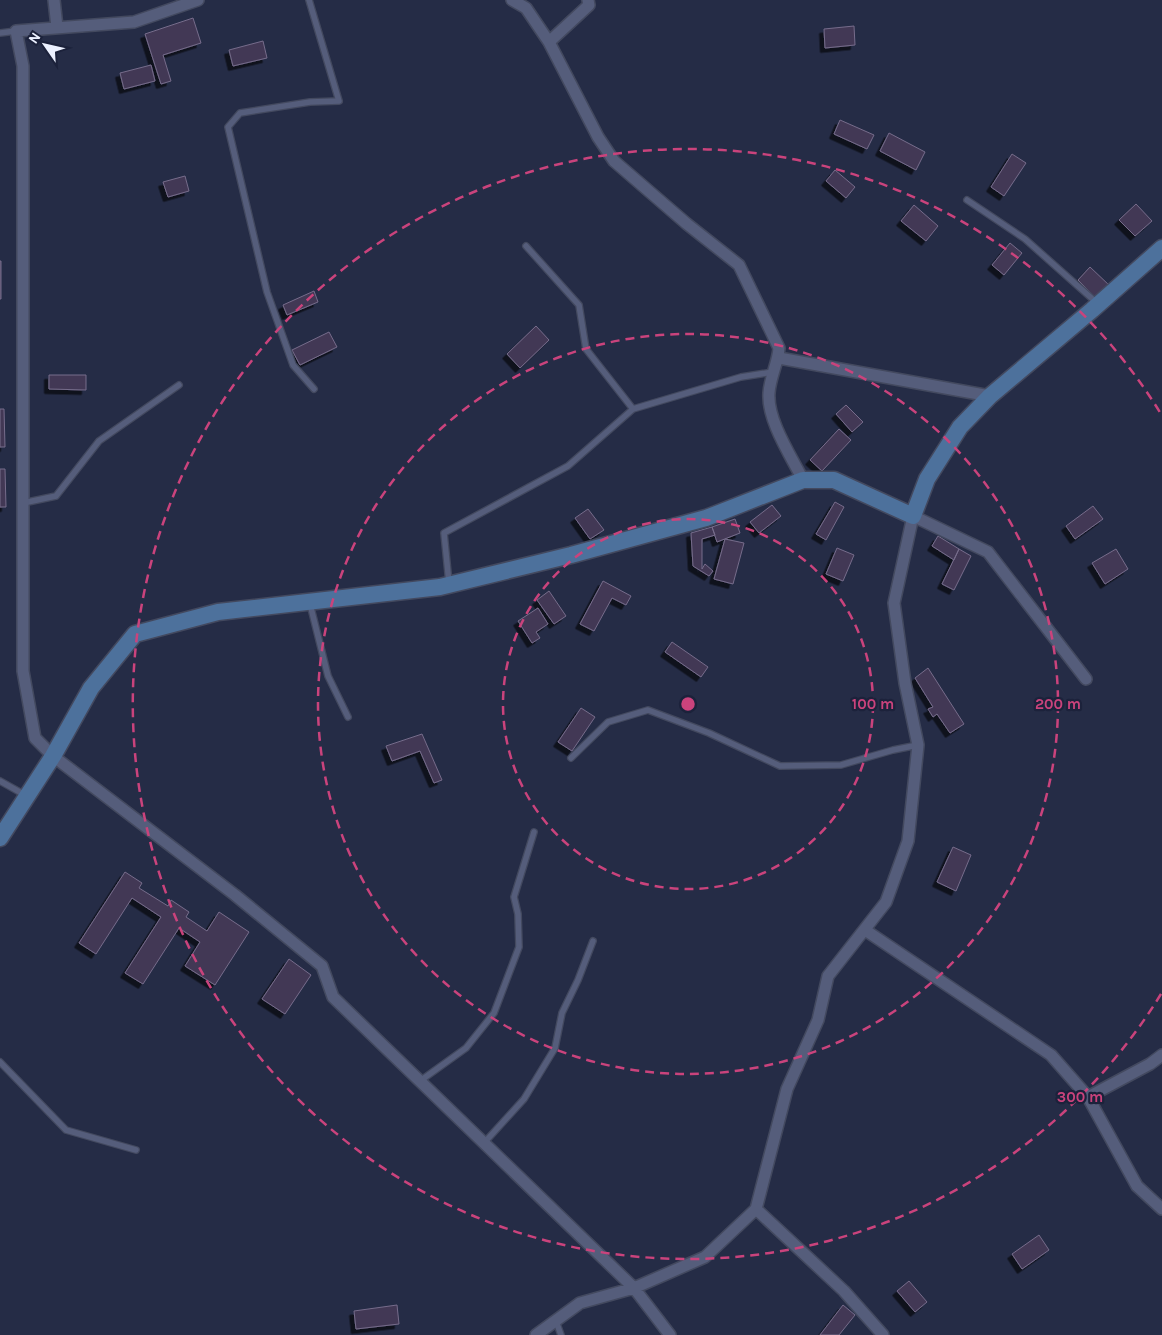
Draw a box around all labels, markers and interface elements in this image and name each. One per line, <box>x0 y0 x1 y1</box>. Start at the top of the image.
north arrow <box>20 20 70 70</box>
text: N <box>25 29 44 47</box>
centre of rings <box>679 695 697 713</box>
text: 100 m <box>852 695 894 713</box>
text: 200 m <box>1035 695 1081 713</box>
text: 300 m <box>1057 1088 1103 1106</box>

